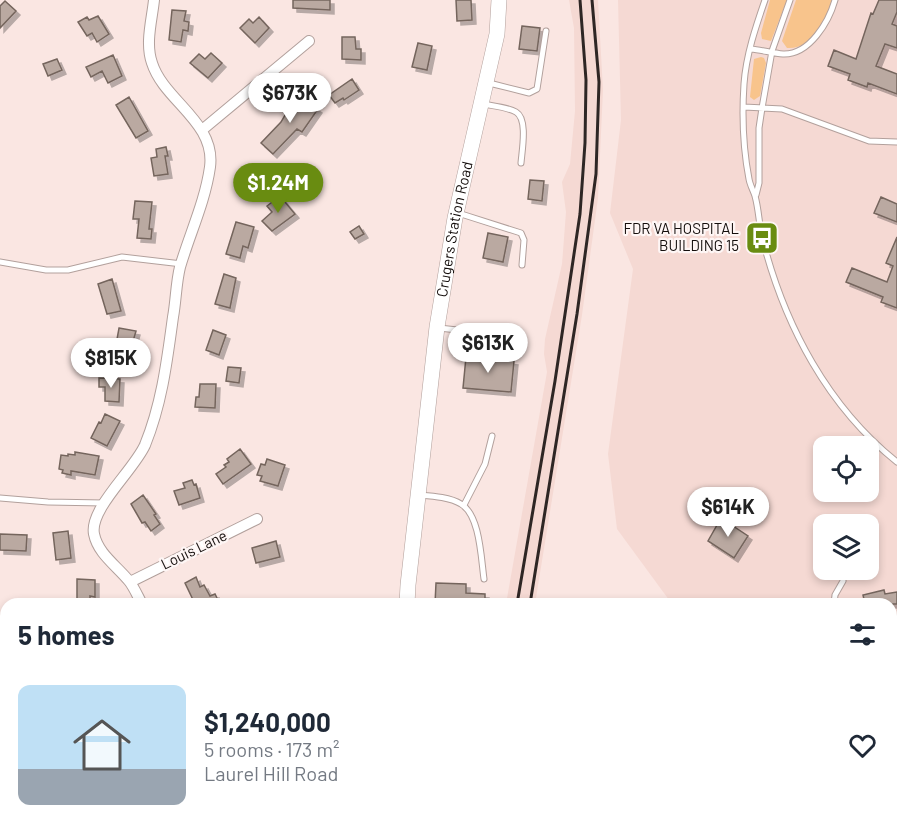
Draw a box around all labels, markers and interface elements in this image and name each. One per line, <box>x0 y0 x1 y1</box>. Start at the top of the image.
pin: $673K <box>248 73 332 124</box>
text: $673K <box>262 80 318 104</box>
street label: Crugers Station Road <box>432 159 476 298</box>
pin: $1.24M <box>229 163 327 214</box>
text: $1.24M <box>247 170 309 194</box>
place label: FDR VA HOSPITAL BUILDING 15 <box>623 219 739 254</box>
bus stop icon: FDR VA HOSPITAL BUILDING 15 <box>744 220 780 256</box>
pin: $613K <box>446 323 530 374</box>
text: $613K <box>462 330 514 354</box>
pin: $815K <box>69 338 153 389</box>
text: $815K <box>85 345 137 369</box>
map controls <box>813 436 879 580</box>
button: locate <box>813 436 879 502</box>
pin: $614K <box>686 487 770 538</box>
text: $614K <box>701 494 755 518</box>
button: layers <box>813 514 879 580</box>
street label: Louis Lane <box>158 525 229 573</box>
icon: filters <box>846 618 879 651</box>
text: 5 homes <box>18 619 115 650</box>
text: $1,240,000 <box>204 706 331 737</box>
icon: home <box>66 709 138 781</box>
icon: heart <box>846 729 879 762</box>
text: 5 rooms · 173 m² <box>204 737 339 761</box>
text: Laurel Hill Road <box>204 761 338 785</box>

